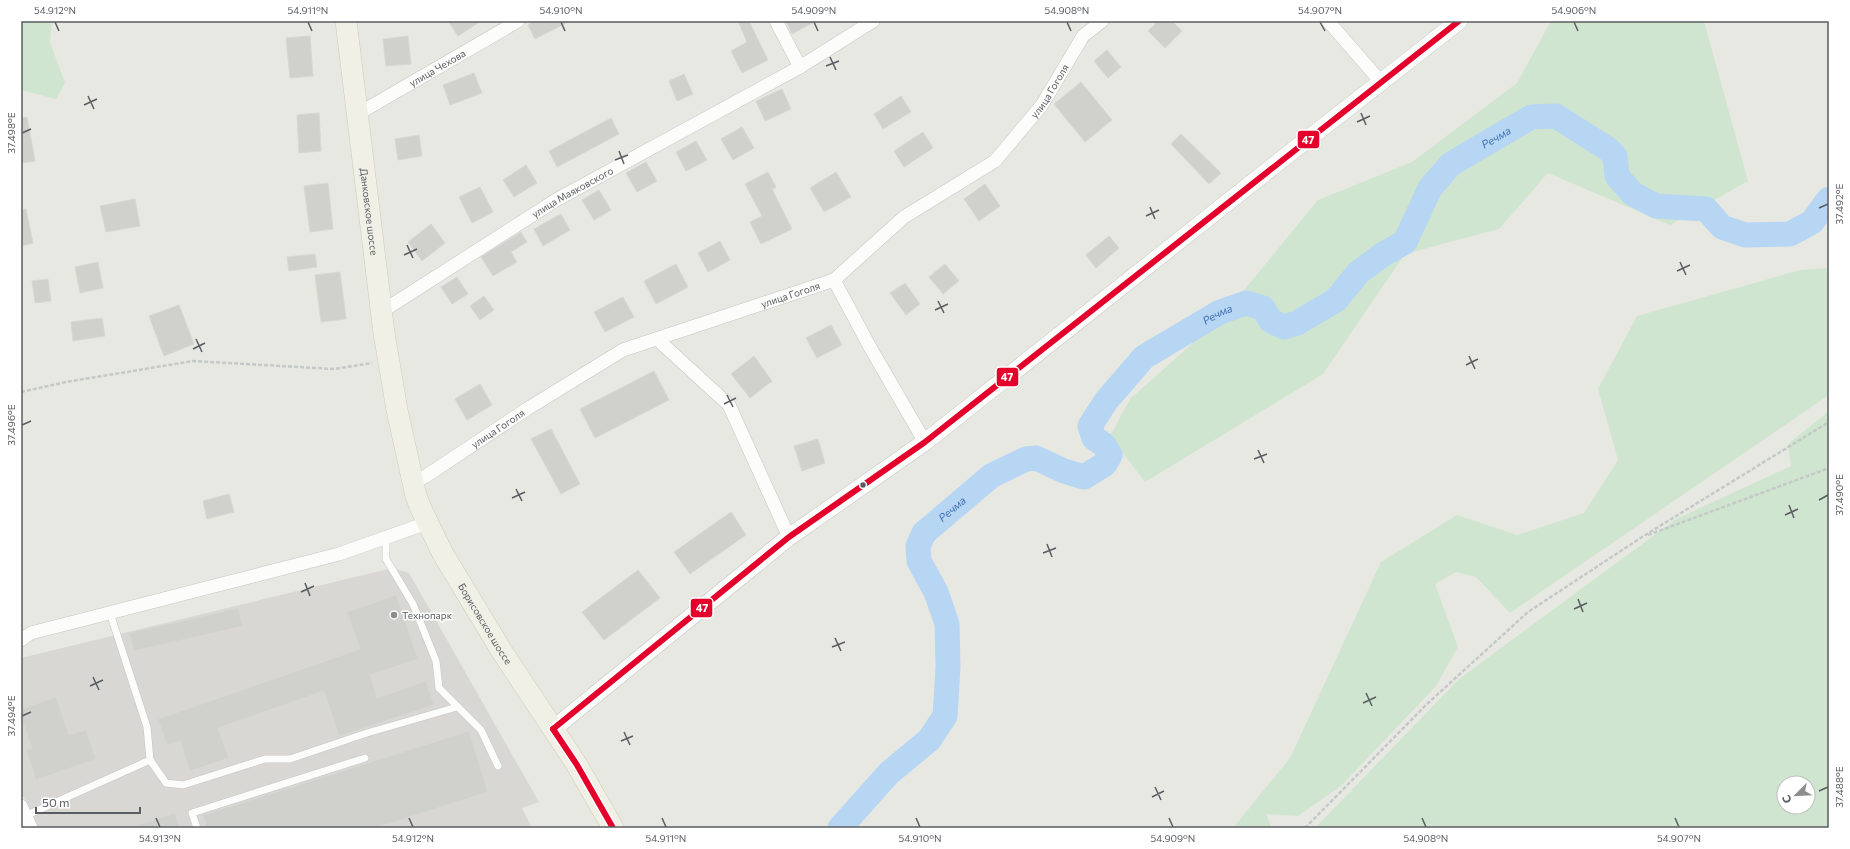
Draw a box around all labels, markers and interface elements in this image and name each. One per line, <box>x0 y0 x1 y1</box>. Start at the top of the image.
text: 54.912°N <box>34 4 76 16</box>
text: 54.911°N <box>288 4 328 16</box>
text: 54.910°N <box>540 4 582 16</box>
text: 54.909°N <box>792 4 836 16</box>
text: 54.908°N <box>1045 4 1089 16</box>
text: 54.907°N <box>1298 4 1342 16</box>
text: 54.906°N <box>1552 4 1596 16</box>
street label: улица Чехова <box>407 47 468 89</box>
street label: улица Гоголя <box>1028 62 1071 120</box>
text: 37.498°E <box>5 112 17 154</box>
water label: Речма <box>1479 123 1513 151</box>
line badge: 47 <box>1297 130 1320 149</box>
text: 47 <box>1302 133 1314 146</box>
street label: улица Маяковского <box>529 164 615 220</box>
street label: Данковское шоссе <box>358 167 380 256</box>
text: 37.492°E <box>1833 184 1845 224</box>
street label: улица Гоголя <box>759 279 821 310</box>
water label: Речма <box>1200 301 1234 327</box>
line badge: 47 <box>996 367 1019 387</box>
text: 47 <box>1001 370 1013 383</box>
text: 37.496°E <box>5 404 17 446</box>
street label: улица Гоголя <box>469 406 527 450</box>
text: 37.490°E <box>1833 474 1845 516</box>
unlabelled marker <box>858 480 868 490</box>
water label: Речма <box>935 493 968 524</box>
street label: Борисовское шоссе <box>456 581 515 666</box>
line badge: 47 <box>690 598 713 618</box>
text: 47 <box>696 601 708 614</box>
place label: Технопарк <box>402 609 453 621</box>
marker: Технопарк <box>389 610 399 620</box>
text: 37.494°E <box>5 695 17 737</box>
text: 37.488°E <box>1833 766 1845 808</box>
north arrow <box>1776 775 1816 815</box>
scale bar <box>36 789 140 815</box>
text: С <box>1779 793 1794 805</box>
text: 50 m <box>42 795 70 809</box>
text: 54.913°N <box>139 832 181 844</box>
text: 54.912°N <box>392 832 434 844</box>
text: 54.911°N <box>646 832 686 844</box>
text: 54.910°N <box>899 832 941 844</box>
text: 54.909°N <box>1151 832 1195 844</box>
text: 54.908°N <box>1404 832 1448 844</box>
text: 54.907°N <box>1657 832 1701 844</box>

